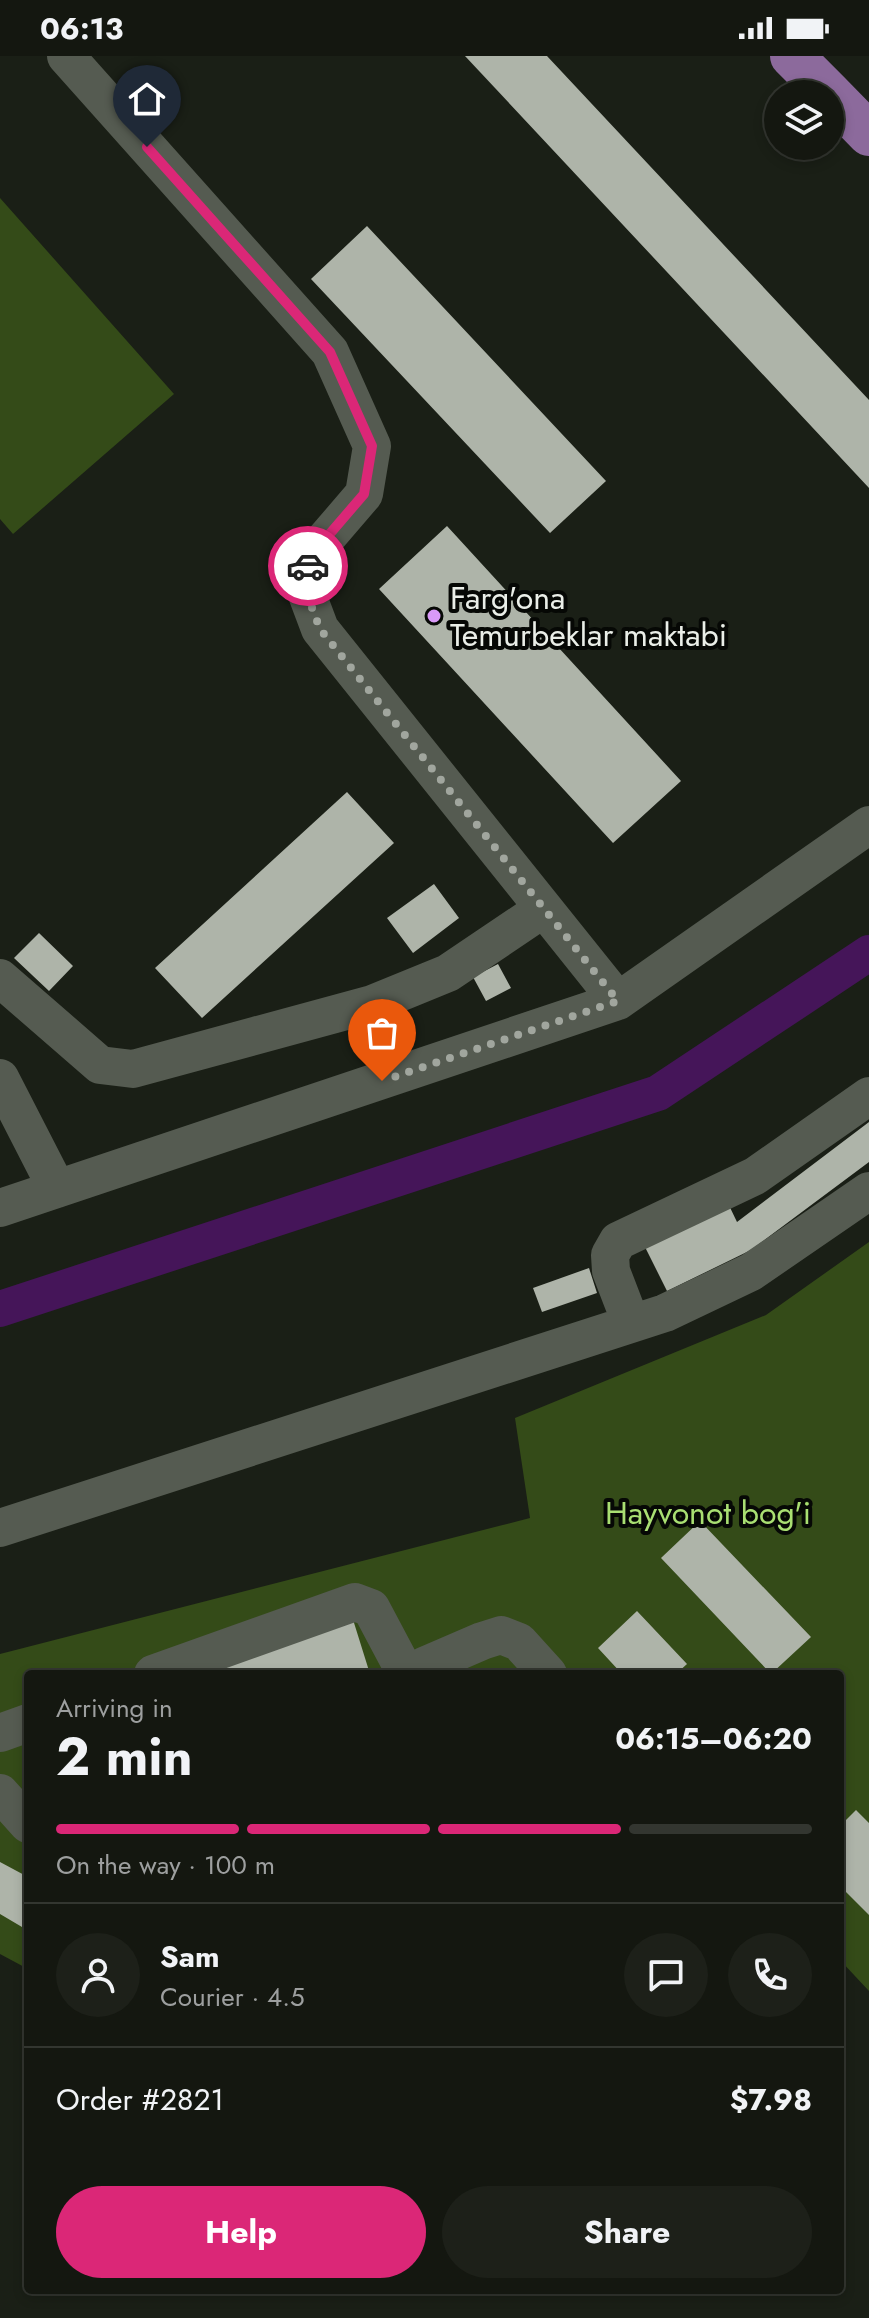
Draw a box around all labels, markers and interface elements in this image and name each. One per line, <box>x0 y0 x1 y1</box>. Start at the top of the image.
text: 06:13 <box>40 7 124 50</box>
pin <box>113 65 181 147</box>
icon: home <box>125 77 169 121</box>
map controls <box>764 80 844 160</box>
button: layers <box>764 80 844 160</box>
courier <box>268 526 348 606</box>
icon: car <box>286 544 330 588</box>
place label: Farg'ona Temurbeklar maktabi <box>450 575 727 658</box>
marker: Farg'ona Temurbeklar maktabi <box>425 607 443 625</box>
pin <box>348 999 416 1081</box>
icon: bag <box>360 1011 404 1055</box>
park label: Hayvonot bog'i <box>605 1490 811 1536</box>
text: Arriving in <box>56 1689 173 1727</box>
text: 06:15–06:20 <box>615 1717 812 1760</box>
text: 2 min <box>56 1719 193 1795</box>
text: On the way · 100 m <box>56 1846 275 1884</box>
button: person <box>56 1933 140 2017</box>
button: chat <box>624 1933 708 2017</box>
button: phone <box>728 1933 812 2017</box>
text: Sam <box>160 1935 220 1978</box>
text: Courier · 4.5 <box>160 1978 305 2016</box>
text: Order #2821 <box>56 2078 224 2121</box>
text: $7.98 <box>730 2078 812 2121</box>
button: Help <box>56 2186 426 2278</box>
button: Share <box>442 2186 812 2278</box>

